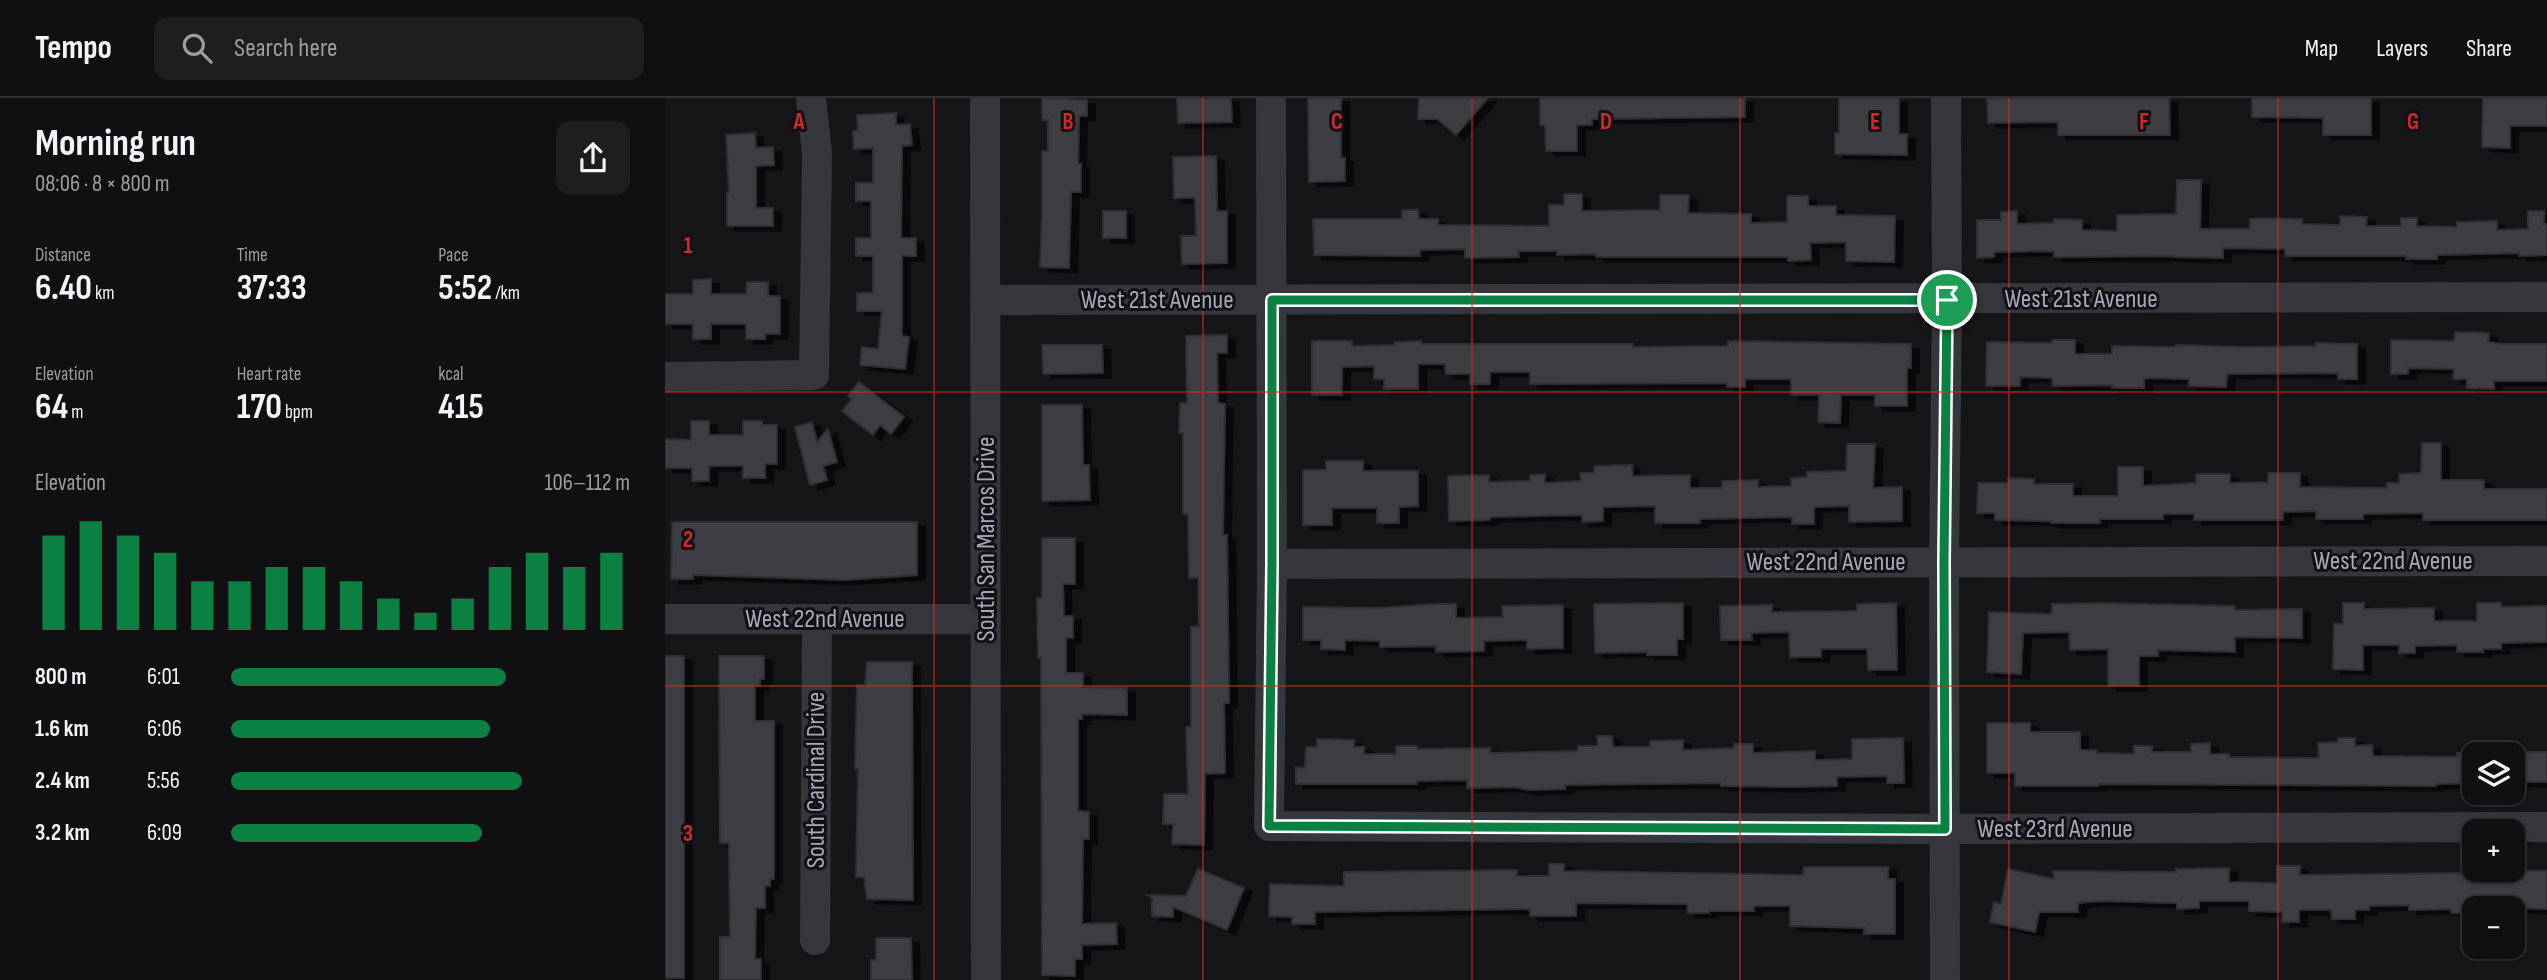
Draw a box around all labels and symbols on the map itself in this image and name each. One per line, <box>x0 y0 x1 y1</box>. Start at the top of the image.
text: A <box>793 108 806 136</box>
text: B <box>1063 108 1074 136</box>
text: C <box>1331 108 1343 136</box>
text: D <box>1600 108 1612 136</box>
text: E <box>1870 108 1880 136</box>
text: F <box>2139 108 2149 136</box>
text: G <box>2407 108 2419 136</box>
text: 1 <box>683 232 693 260</box>
pin <box>1917 270 1977 330</box>
street label: West 21st Avenue <box>2004 284 2158 315</box>
street label: West 21st Avenue <box>1080 285 1234 316</box>
street label: South San Marcos Drive <box>971 437 1002 641</box>
text: 2 <box>683 526 693 554</box>
street label: West 22nd Avenue <box>2313 546 2473 577</box>
street label: West 22nd Avenue <box>1746 547 1906 578</box>
street label: West 22nd Avenue <box>745 604 905 635</box>
street label: South Cardinal Drive <box>801 692 832 868</box>
street label: West 23rd Avenue <box>1977 814 2133 845</box>
text: 3 <box>683 820 693 848</box>

